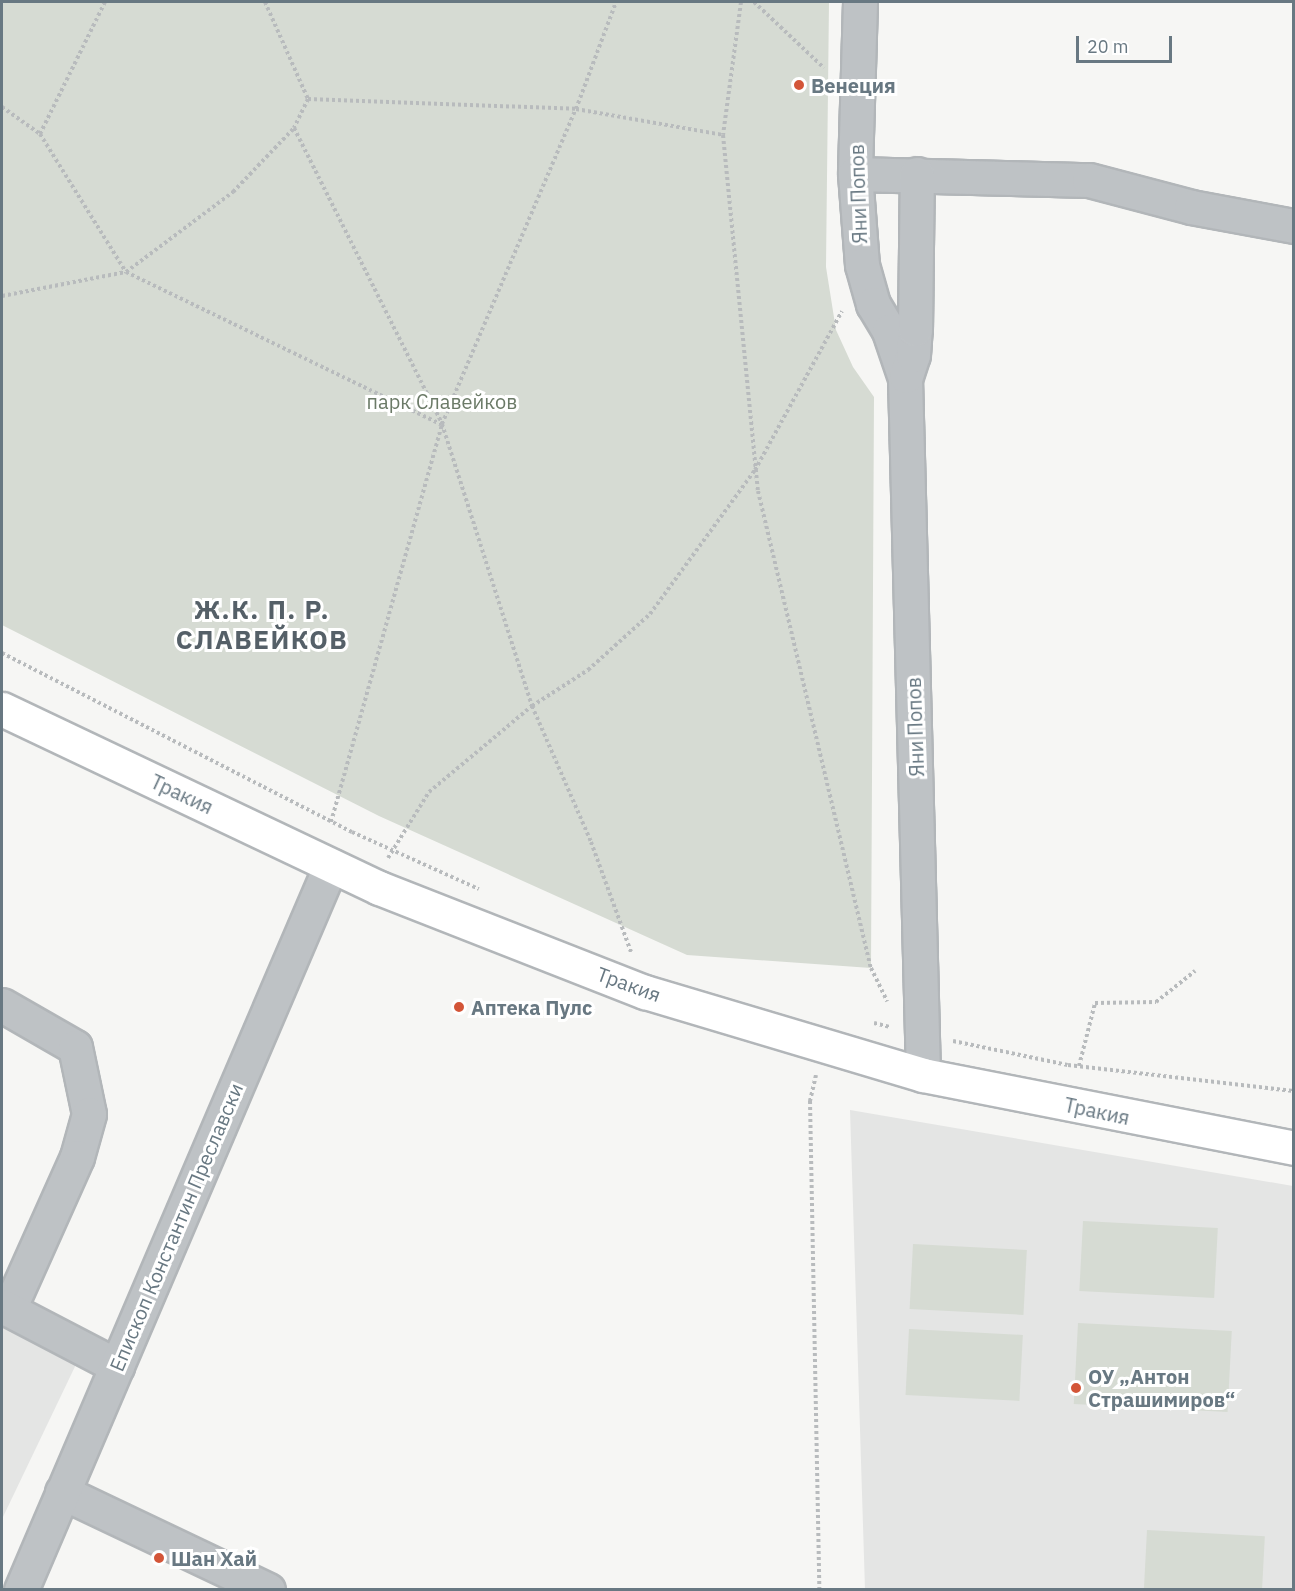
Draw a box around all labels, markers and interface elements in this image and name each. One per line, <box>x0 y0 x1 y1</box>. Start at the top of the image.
scale bar <box>1079 24 1175 62</box>
text: 20 m <box>1087 35 1129 58</box>
place label: Венеция <box>811 73 896 97</box>
marker: Венеция <box>792 78 806 92</box>
street label: Яни Попов <box>844 144 872 244</box>
park label: парк Славейков <box>367 389 517 413</box>
district label: Ж.К. П. Р. СЛАВЕЙКОВ <box>176 594 348 656</box>
street label: Яни Попов <box>901 677 929 777</box>
street label: Тракия <box>147 769 217 819</box>
street label: Тракия <box>594 961 664 1007</box>
place label: Аптека Пулс <box>471 995 592 1019</box>
marker: Аптека Пулс <box>452 1000 466 1014</box>
street label: Епископ Константин Преславски <box>104 1079 248 1375</box>
street label: Тракия <box>1062 1092 1132 1130</box>
place label: ОУ „Антон Страшимиров“ <box>1088 1364 1236 1411</box>
marker: ОУ „Антон Страшимиров“ <box>1069 1381 1083 1395</box>
place label: Шан Хай <box>171 1546 257 1570</box>
marker: Шан Хай <box>152 1551 166 1565</box>

